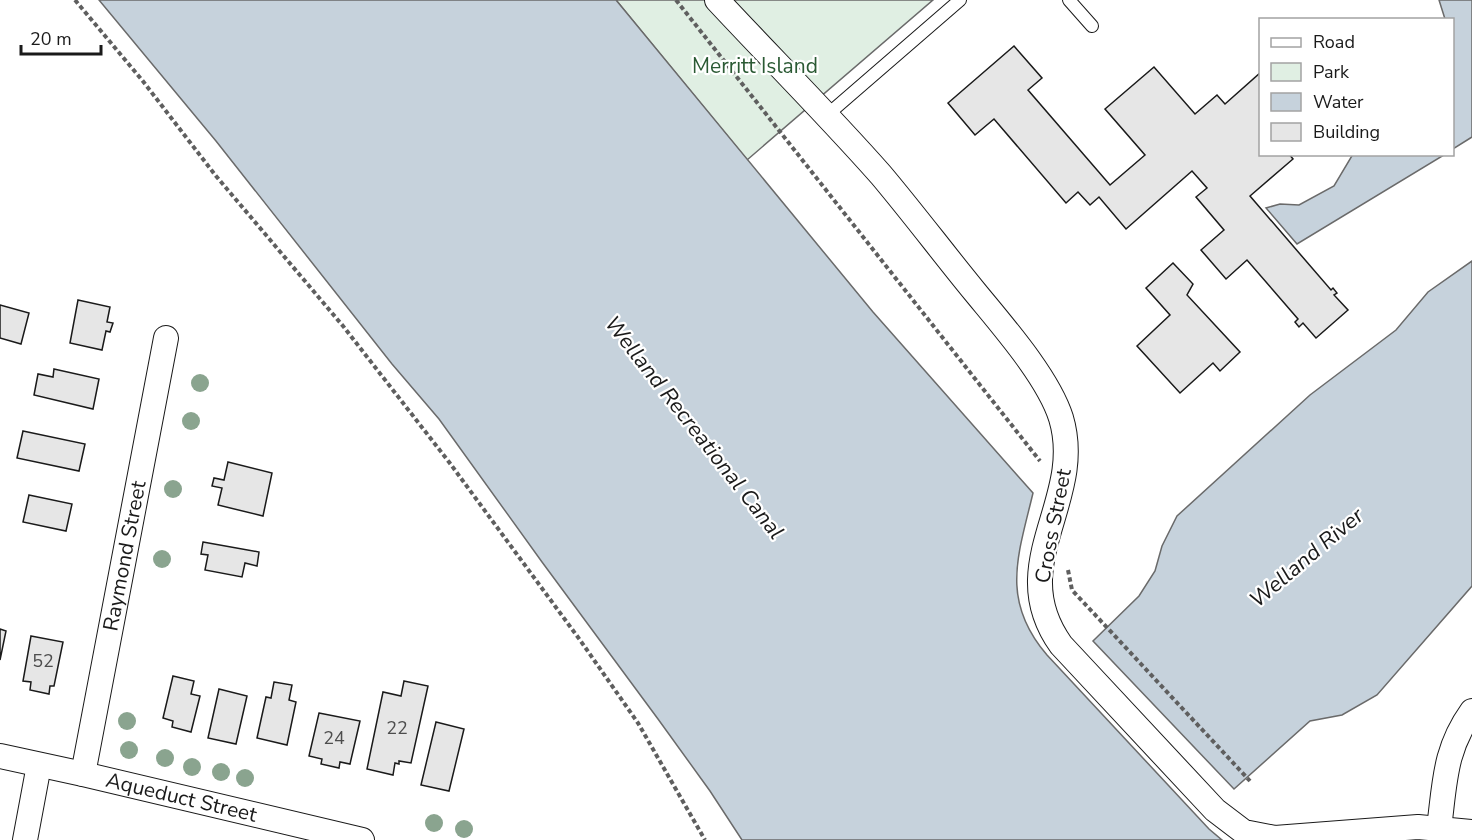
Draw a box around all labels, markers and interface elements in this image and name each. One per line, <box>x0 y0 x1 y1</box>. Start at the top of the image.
scale bar <box>21 18 100 56</box>
legend <box>1259 18 1454 156</box>
text: 20 m <box>30 27 72 51</box>
text: Road <box>1313 30 1355 54</box>
park label: Merritt Island <box>692 52 818 80</box>
text: Park <box>1313 60 1350 84</box>
text: Water <box>1313 90 1364 114</box>
text: Building <box>1313 120 1380 144</box>
water label: Welland Recreational Canal <box>597 310 791 546</box>
street label: Cross Street <box>1028 466 1078 586</box>
street label: Raymond Street <box>97 478 153 633</box>
water label: Welland River <box>1243 500 1371 615</box>
house number: 52 <box>32 649 54 673</box>
house number: 22 <box>386 716 408 740</box>
house number: 24 <box>323 726 345 750</box>
street label: Aqueduct Street <box>103 766 260 829</box>

